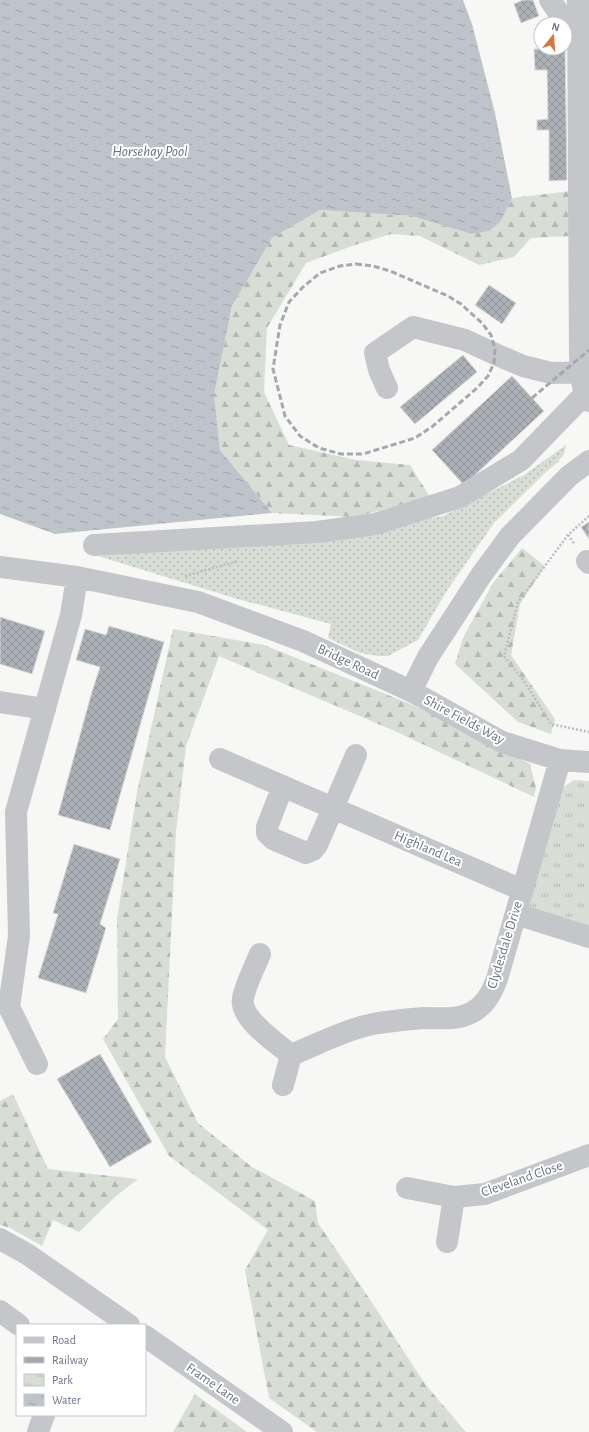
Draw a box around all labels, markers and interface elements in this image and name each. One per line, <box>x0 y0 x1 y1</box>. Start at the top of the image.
north arrow <box>533 16 573 56</box>
text: N <box>551 21 561 33</box>
water label: Horsehay Pool <box>112 144 188 159</box>
street label: Bridge Road <box>315 642 381 682</box>
street label: Shire Fields Way <box>422 693 506 747</box>
street label: Highland Lea <box>392 828 464 870</box>
street label: Clydesdale Drive <box>485 900 525 990</box>
street label: Cleveland Close <box>479 1159 565 1199</box>
legend <box>16 1324 146 1416</box>
text: Road <box>52 1334 76 1346</box>
text: Railway <box>52 1354 88 1367</box>
street label: Frame Lane <box>184 1360 242 1408</box>
text: Park <box>52 1374 73 1386</box>
text: Water <box>52 1394 81 1406</box>

